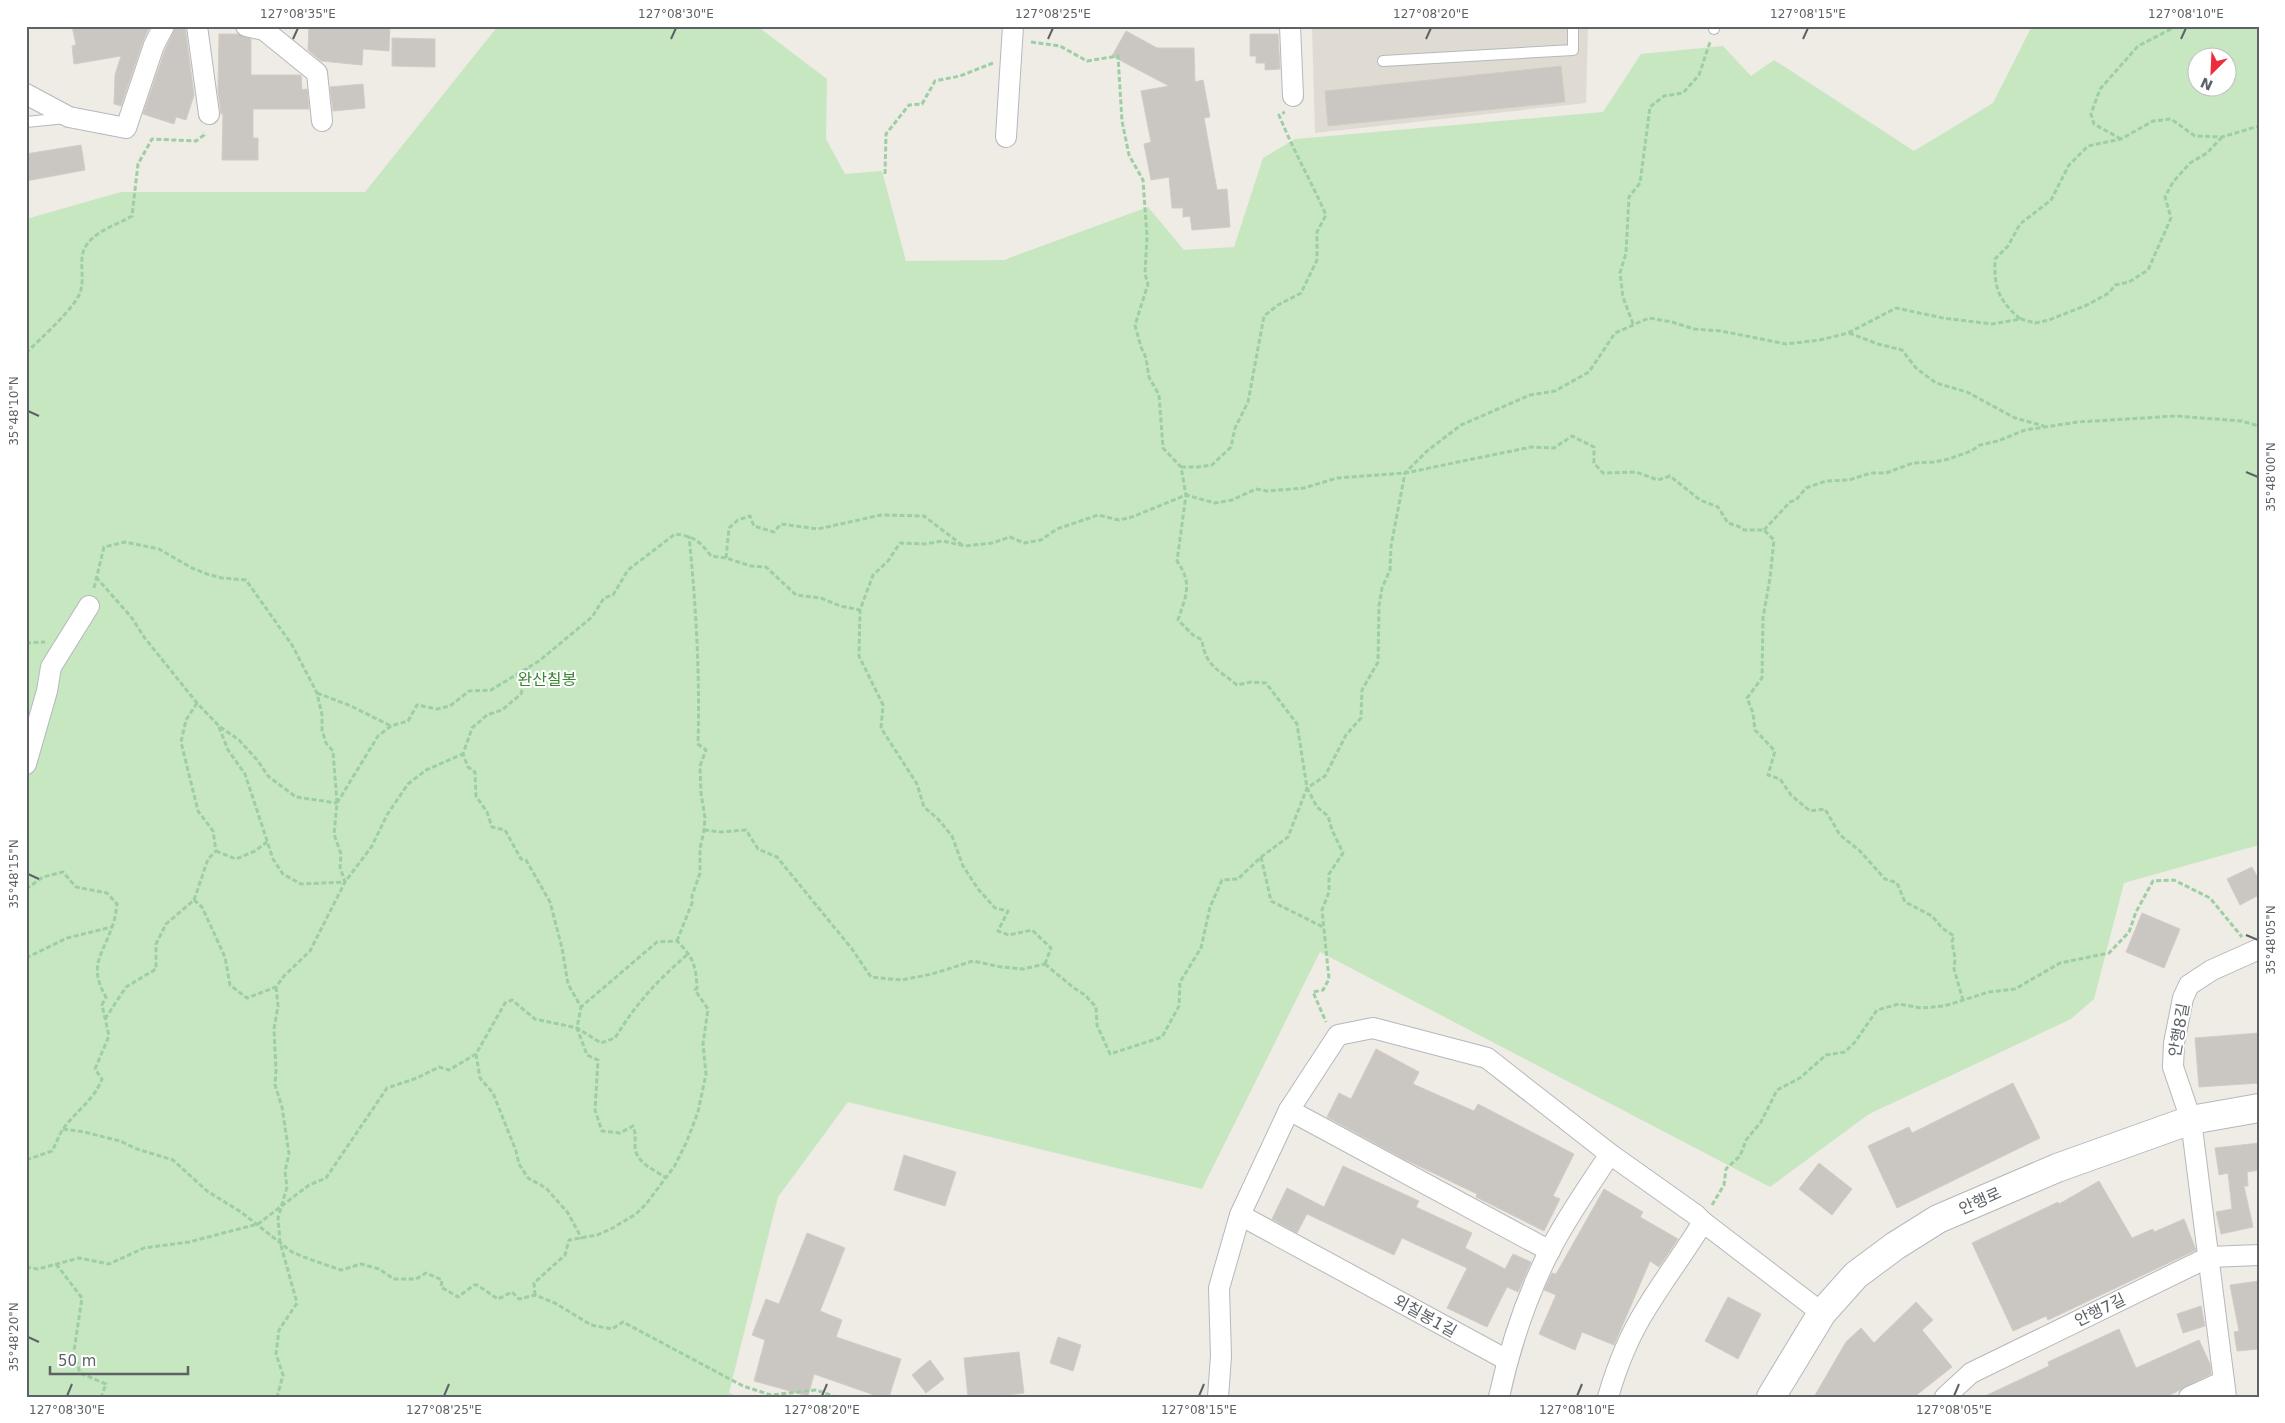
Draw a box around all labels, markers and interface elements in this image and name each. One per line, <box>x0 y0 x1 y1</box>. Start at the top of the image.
text: 127°08'35"E <box>260 7 336 21</box>
text: 127°08'30"E <box>638 7 714 21</box>
text: 127°08'25"E <box>1015 7 1091 21</box>
text: 127°08'20"E <box>1393 7 1469 21</box>
text: 127°08'15"E <box>1770 7 1846 21</box>
text: 127°08'10"E <box>2148 7 2224 21</box>
north arrow <box>2188 48 2238 98</box>
text: N <box>2198 74 2215 94</box>
text: 35°48'10"N <box>7 376 21 446</box>
text: 35°48'00"N <box>2264 442 2278 512</box>
park label: 완산칠봉 <box>518 670 576 689</box>
text: 35°48'15"N <box>7 839 21 909</box>
text: 35°48'05"N <box>2264 905 2278 975</box>
street label: 안행8길 <box>2165 1002 2193 1058</box>
street label: 안행로 <box>1956 1183 2004 1219</box>
street label: 안행7길 <box>2071 1290 2129 1330</box>
street label: 외칠봉1길 <box>1390 1291 1460 1341</box>
text: 35°48'20"N <box>7 1302 21 1372</box>
scale bar <box>50 1343 188 1375</box>
text: 50 m <box>58 1352 96 1370</box>
text: 127°08'30"E <box>29 1403 105 1417</box>
text: 127°08'25"E <box>406 1403 482 1417</box>
text: 127°08'20"E <box>784 1403 860 1417</box>
text: 127°08'15"E <box>1161 1403 1237 1417</box>
text: 127°08'10"E <box>1539 1403 1615 1417</box>
text: 127°08'05"E <box>1916 1403 1992 1417</box>

